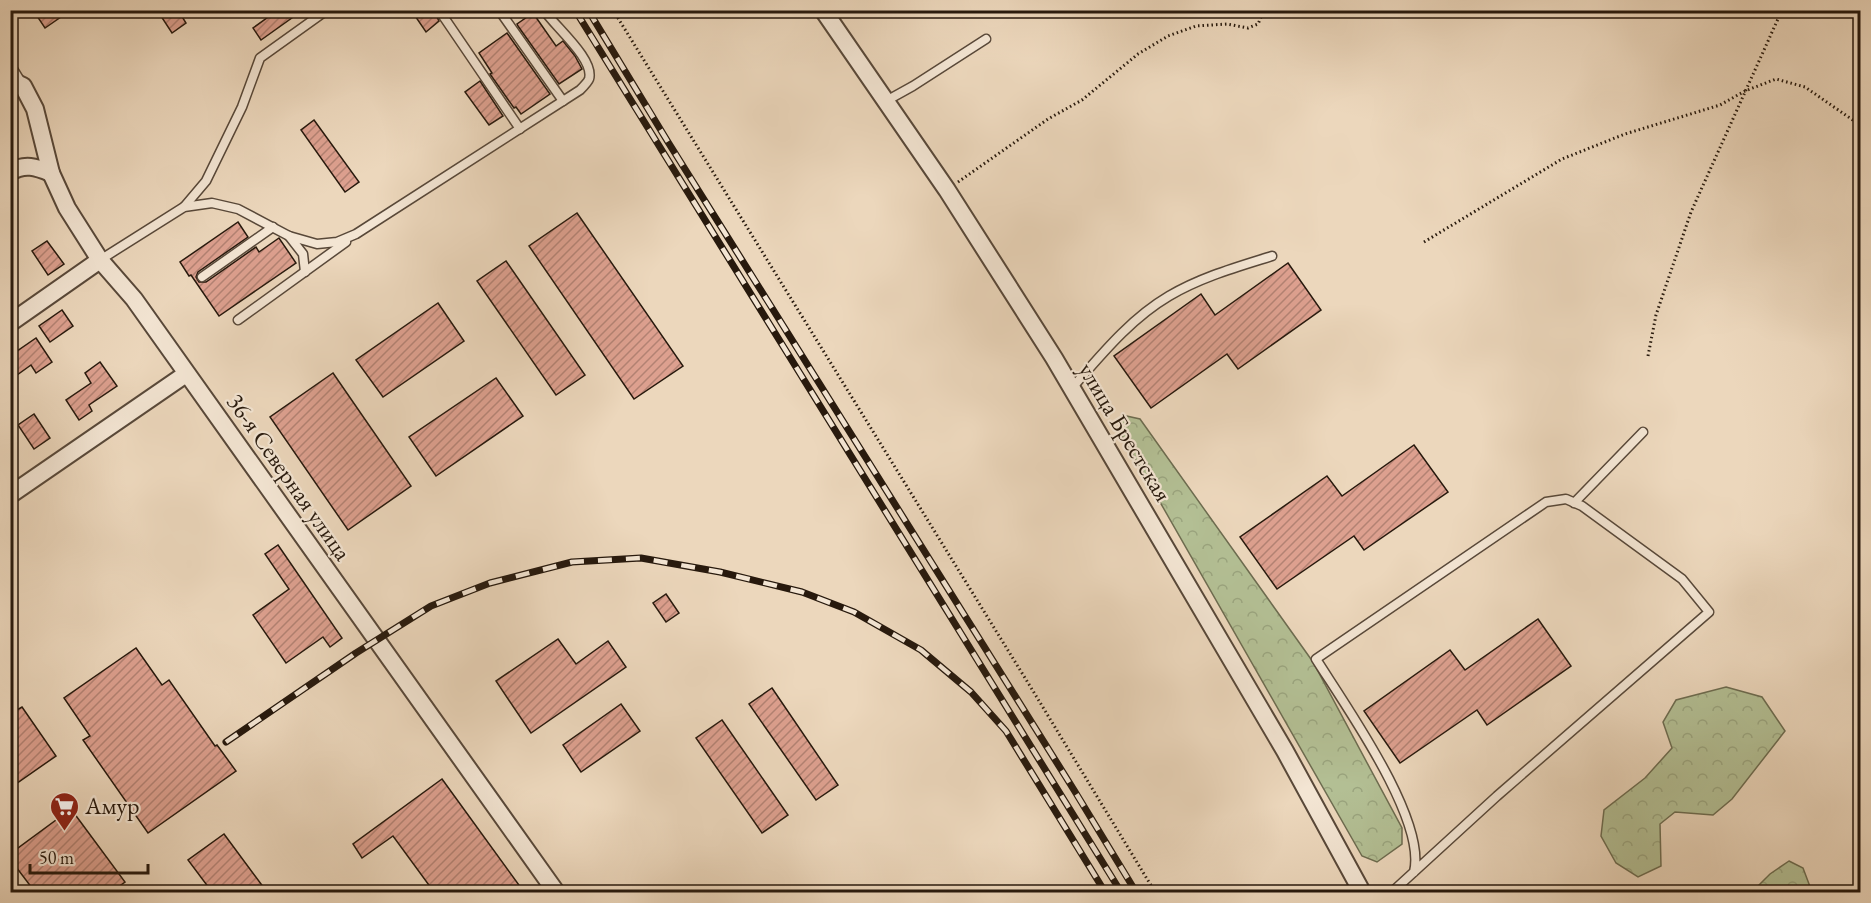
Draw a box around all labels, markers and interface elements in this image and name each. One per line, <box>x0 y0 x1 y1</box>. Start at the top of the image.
street label: улица Брестская <box>1072 356 1179 507</box>
street label: 36-я Северная улица <box>220 387 359 567</box>
supermarket icon: Амур <box>48 790 80 832</box>
place label: Амур <box>84 790 140 821</box>
scale bar <box>30 837 148 875</box>
text: 50 m <box>39 846 74 869</box>

